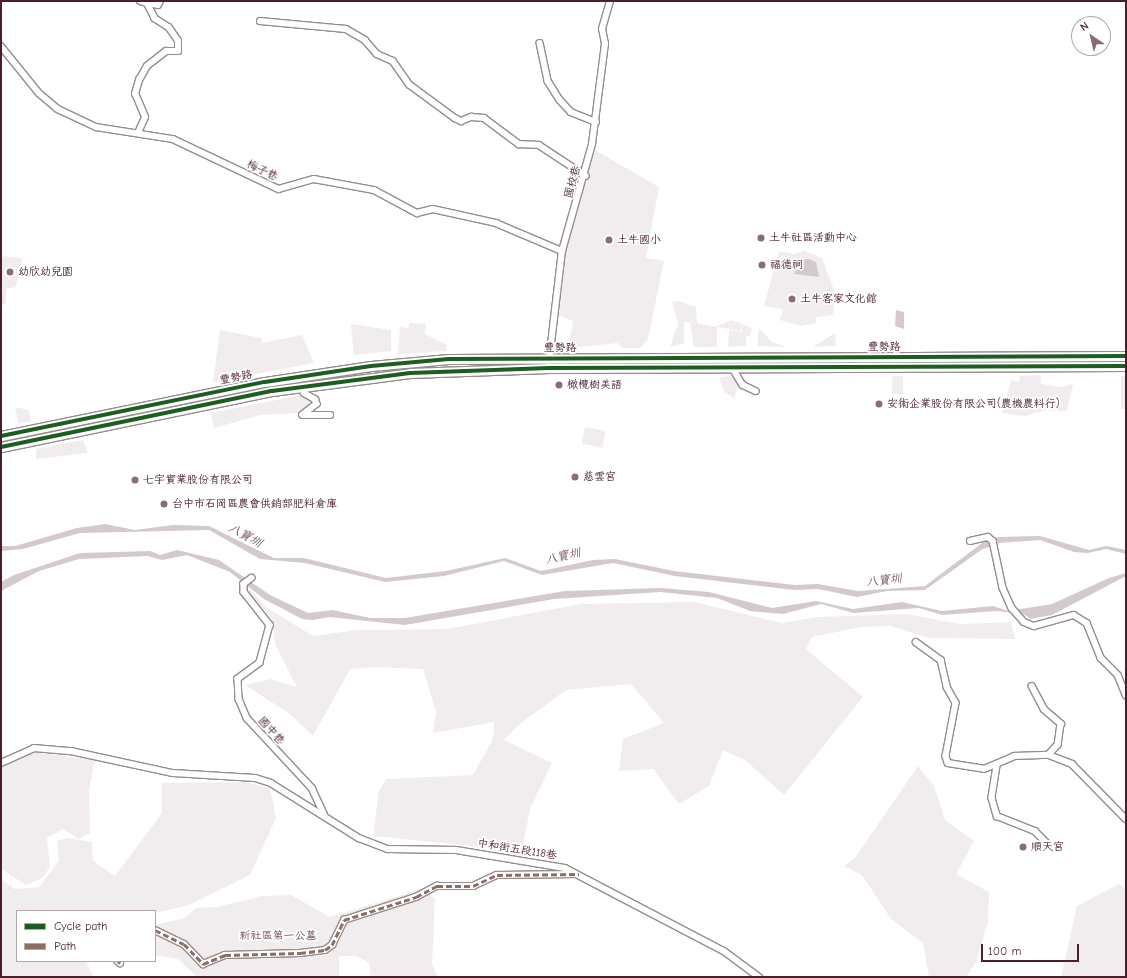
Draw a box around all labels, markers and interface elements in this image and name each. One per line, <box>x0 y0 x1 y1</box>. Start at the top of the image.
north arrow <box>1071 16 1111 56</box>
text: N <box>1078 19 1091 34</box>
street label: 梅子巷 <box>244 158 280 184</box>
street label: 國校巷 <box>562 164 584 200</box>
place label: 土牛社區活動中心 <box>769 231 857 245</box>
place label: 土牛國小 <box>617 233 661 247</box>
marker: 土牛社區活動中心 <box>756 233 766 243</box>
marker: 土牛國小 <box>604 235 614 245</box>
place label: 福德祠 <box>770 258 803 272</box>
marker: 福德祠 <box>757 260 767 270</box>
place label: 幼欣幼兒園 <box>18 265 73 279</box>
marker: 幼欣幼兒園 <box>5 267 15 277</box>
place label: 土牛客家文化館 <box>800 292 877 306</box>
marker: 土牛客家文化館 <box>787 294 797 304</box>
street label: 豐勢路 <box>868 340 900 354</box>
street label: 豐勢路 <box>544 341 576 355</box>
street label: 豐勢路 <box>219 368 253 388</box>
place label: 橄欖樹美語 <box>567 378 622 392</box>
marker: 橄欖樹美語 <box>554 380 564 390</box>
place label: 安術企業股份有限公司(農機農料行) <box>887 397 1060 411</box>
marker: 安術企業股份有限公司(農機農料行) <box>874 399 884 409</box>
place label: 慈雲宮 <box>583 470 616 484</box>
marker: 慈雲宮 <box>570 472 580 482</box>
place label: 七宇實業股份有限公司 <box>143 473 253 487</box>
marker: 七宇實業股份有限公司 <box>130 475 140 485</box>
place label: 台中市石岡區農會供銷部肥料倉庫 <box>172 497 337 511</box>
marker: 台中市石岡區農會供銷部肥料倉庫 <box>159 499 169 509</box>
water label: 八寶圳 <box>226 521 264 551</box>
water label: 八寶圳 <box>544 546 582 568</box>
water label: 八寶圳 <box>865 572 903 590</box>
street label: 國中巷 <box>255 714 287 748</box>
street label: 中和街五段118巷 <box>476 837 558 863</box>
place label: 順天宮 <box>1031 840 1064 854</box>
marker: 順天宮 <box>1018 842 1028 852</box>
legend <box>16 910 156 962</box>
text: Cycle path <box>54 919 107 933</box>
park label: 新社區第一公墓 <box>240 929 316 943</box>
scale bar <box>983 936 1081 962</box>
text: Path <box>54 939 76 953</box>
text: 100 m <box>988 944 1021 958</box>

